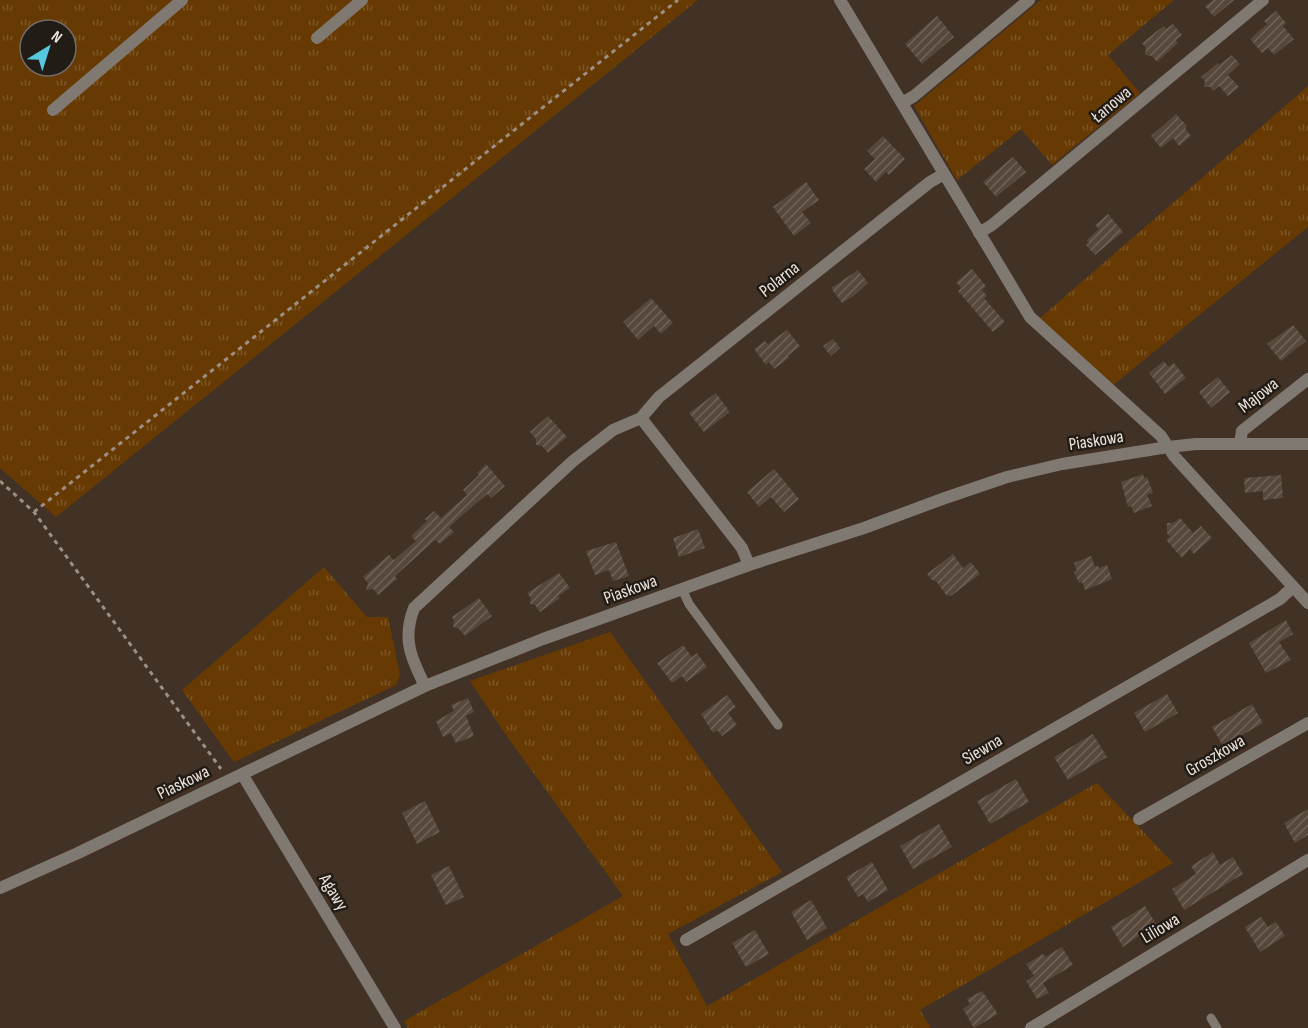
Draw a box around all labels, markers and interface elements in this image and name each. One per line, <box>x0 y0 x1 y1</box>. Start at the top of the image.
north arrow <box>18 18 78 78</box>
text: N <box>47 27 66 47</box>
street label: Łanowa <box>1086 82 1136 128</box>
street label: Polarna <box>755 257 804 302</box>
street label: Majowa <box>1234 373 1283 418</box>
street label: Piaskowa <box>1067 426 1125 455</box>
street label: Piaskowa <box>601 570 660 609</box>
street label: Siewna <box>958 730 1006 769</box>
street label: Groszkowa <box>1182 730 1249 781</box>
street label: Piaskowa <box>154 761 213 804</box>
street label: Agawy <box>314 869 353 914</box>
street label: Liliowa <box>1137 909 1183 948</box>

